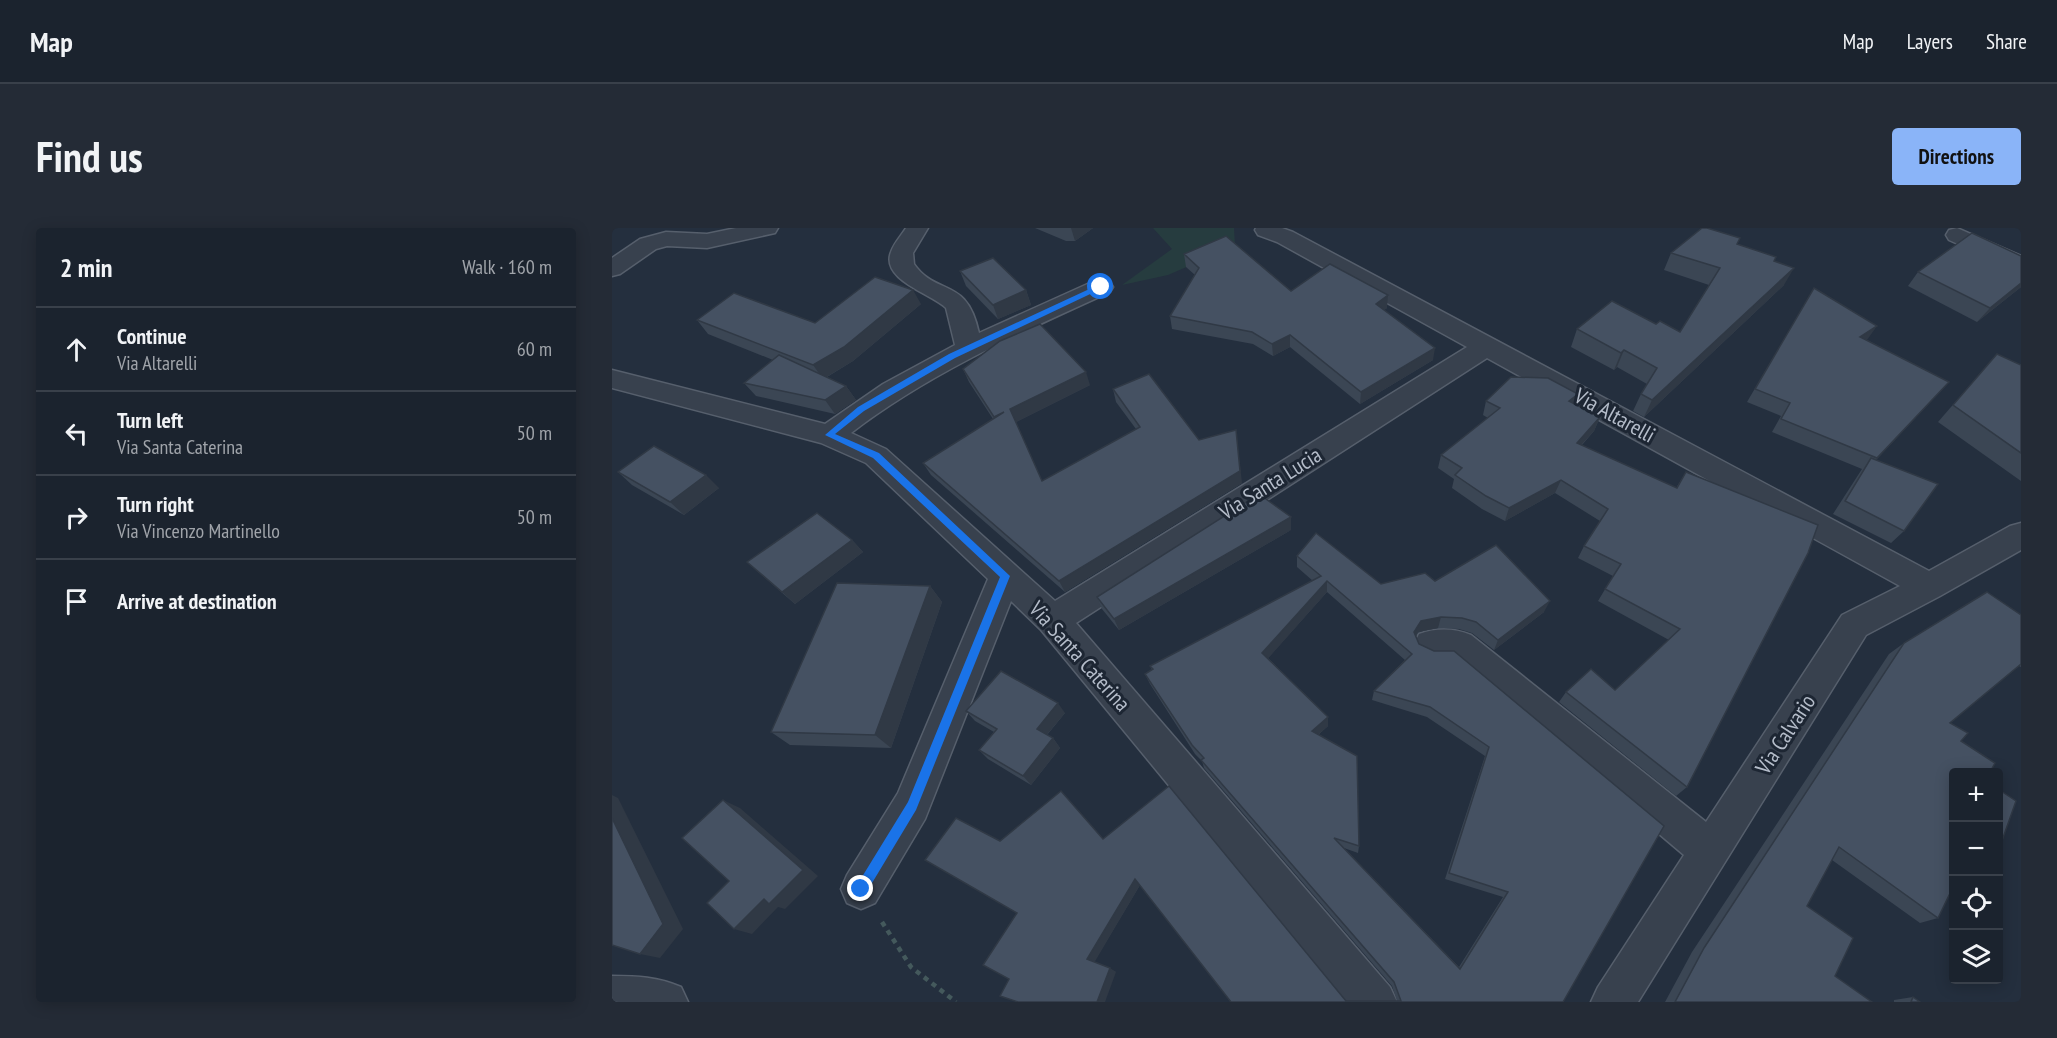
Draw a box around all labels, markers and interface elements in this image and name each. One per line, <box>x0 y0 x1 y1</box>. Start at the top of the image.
text: Map <box>30 23 73 60</box>
text: Map <box>1843 28 1874 55</box>
text: Layers <box>1907 28 1953 55</box>
text: Share <box>1986 28 2027 55</box>
button: Directions <box>1892 128 2021 185</box>
text: Find us <box>36 129 143 184</box>
text: 2 min <box>60 251 113 284</box>
text: Walk · 160 m <box>462 254 552 280</box>
route start <box>1087 273 1113 299</box>
text: Continue <box>117 322 187 350</box>
icon: ahead <box>60 333 93 366</box>
text: 60 m <box>517 336 552 362</box>
text: Via Altarelli <box>117 350 197 376</box>
street label: Via Altarelli <box>1569 381 1660 449</box>
text: Turn left <box>117 406 183 434</box>
icon: left <box>60 417 93 450</box>
text: 50 m <box>517 420 552 446</box>
text: Via Santa Caterina <box>117 434 243 460</box>
street label: Via Santa Lucia <box>1213 440 1326 526</box>
text: Turn right <box>117 490 194 518</box>
icon: right <box>60 501 93 534</box>
text: 50 m <box>517 504 552 530</box>
text: Via Vincenzo Martinello <box>117 518 280 544</box>
icon: arrive <box>60 585 93 618</box>
text: Arrive at destination <box>117 587 277 615</box>
street label: Via Santa Caterina <box>1023 594 1137 717</box>
street label: Via Calvario <box>1748 689 1821 780</box>
map controls <box>1949 768 2003 984</box>
button: + <box>1949 768 2003 822</box>
button: − <box>1949 822 2003 876</box>
route end <box>847 875 873 901</box>
button: locate <box>1949 876 2003 930</box>
button: layers <box>1949 930 2003 984</box>

